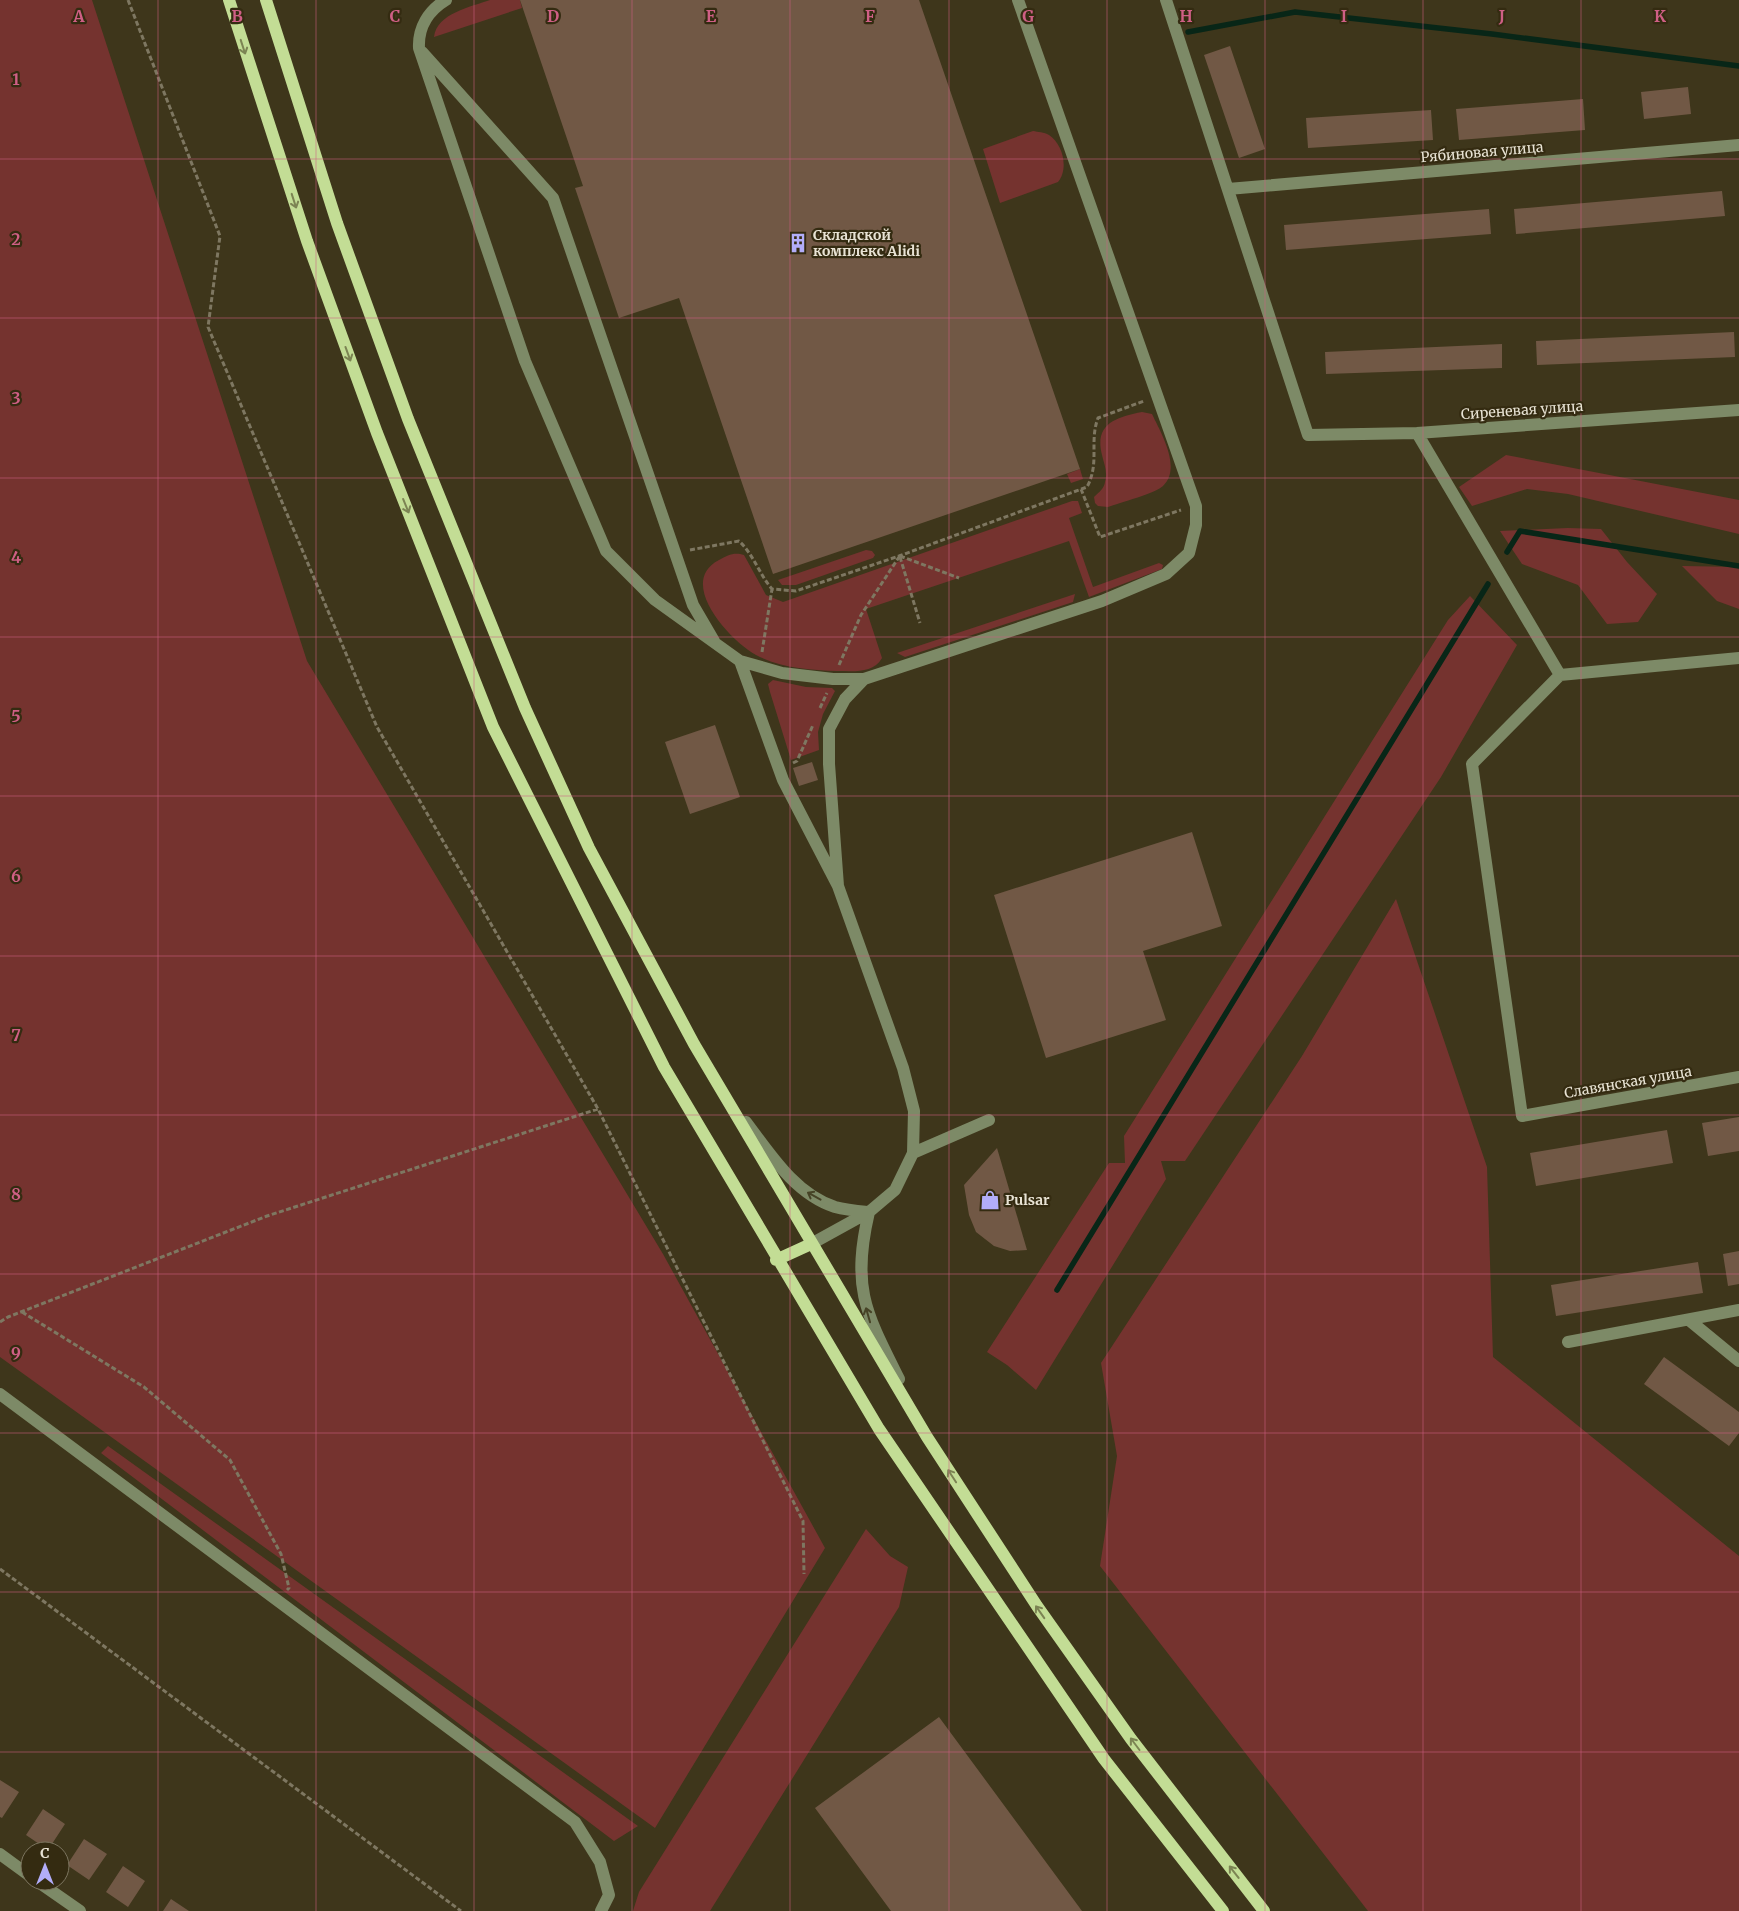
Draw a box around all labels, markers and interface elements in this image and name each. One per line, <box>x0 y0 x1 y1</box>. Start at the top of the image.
text: A <box>72 6 85 26</box>
text: B <box>231 6 243 26</box>
text: C <box>390 6 400 26</box>
text: D <box>547 6 559 26</box>
text: E <box>706 6 717 26</box>
text: F <box>865 6 875 26</box>
text: G <box>1022 6 1034 26</box>
text: H <box>1179 6 1193 26</box>
text: I <box>1341 6 1347 26</box>
text: J <box>1498 6 1505 26</box>
text: K <box>1654 6 1666 26</box>
one-way arrow <box>239 39 248 54</box>
text: 1 <box>12 69 20 89</box>
street label: Рябиновая улица <box>1420 138 1545 166</box>
one-way arrow <box>289 193 299 209</box>
place label: Складской комплекс Alidi <box>813 226 920 260</box>
text: 2 <box>11 229 21 249</box>
building icon: Складской комплекс Alidi <box>787 232 809 254</box>
one-way arrow <box>344 346 353 361</box>
text: 3 <box>11 388 21 408</box>
street label: Сиреневая улица <box>1460 397 1584 423</box>
one-way arrow <box>402 498 411 513</box>
text: 4 <box>11 547 21 567</box>
text: 5 <box>11 706 21 726</box>
text: 6 <box>11 866 21 886</box>
text: 7 <box>11 1025 21 1045</box>
street label: Славянская улица <box>1563 1062 1694 1102</box>
text: 8 <box>11 1184 21 1204</box>
shop icon: Pulsar <box>979 1189 1001 1211</box>
one-way arrow <box>807 1190 822 1200</box>
place label: Pulsar <box>1005 1191 1050 1209</box>
one-way arrow <box>863 1307 873 1323</box>
text: 9 <box>11 1343 21 1363</box>
one-way arrow <box>946 1469 956 1483</box>
one-way arrow <box>1035 1605 1045 1619</box>
one-way arrow <box>1129 1738 1140 1751</box>
north arrow <box>20 1841 70 1891</box>
text: С <box>40 1844 50 1862</box>
one-way arrow <box>1229 1866 1240 1879</box>

